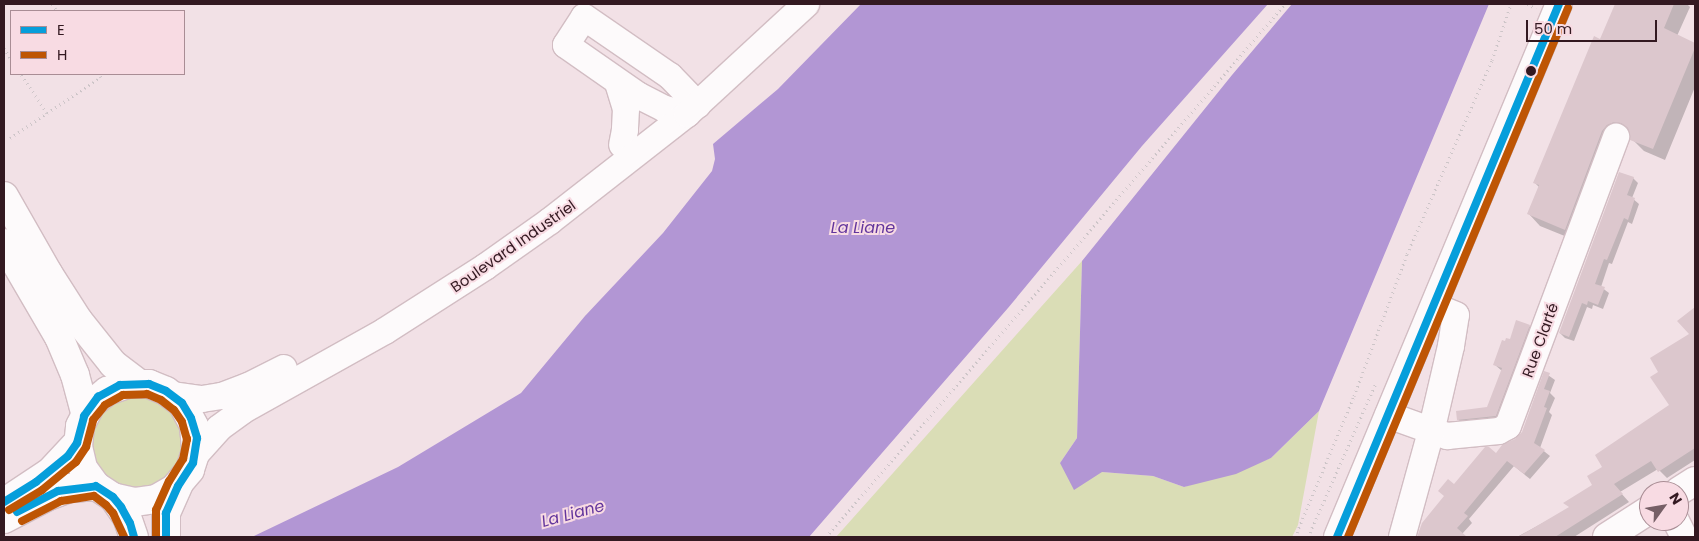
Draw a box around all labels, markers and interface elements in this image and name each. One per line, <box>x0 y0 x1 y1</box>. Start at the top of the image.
legend <box>10 10 185 75</box>
scale bar <box>1529 10 1660 42</box>
text: 50 m <box>1534 18 1572 39</box>
text: E <box>57 19 65 40</box>
text: H <box>57 44 67 65</box>
unlabelled marker <box>1526 66 1536 76</box>
street label: Boulevard Industriel <box>447 196 579 296</box>
water label: La Liane <box>831 218 895 238</box>
street label: Rue Clarté <box>1518 300 1562 380</box>
north arrow <box>1639 481 1689 531</box>
text: N <box>1665 489 1687 508</box>
water label: La Liane <box>539 496 607 532</box>

